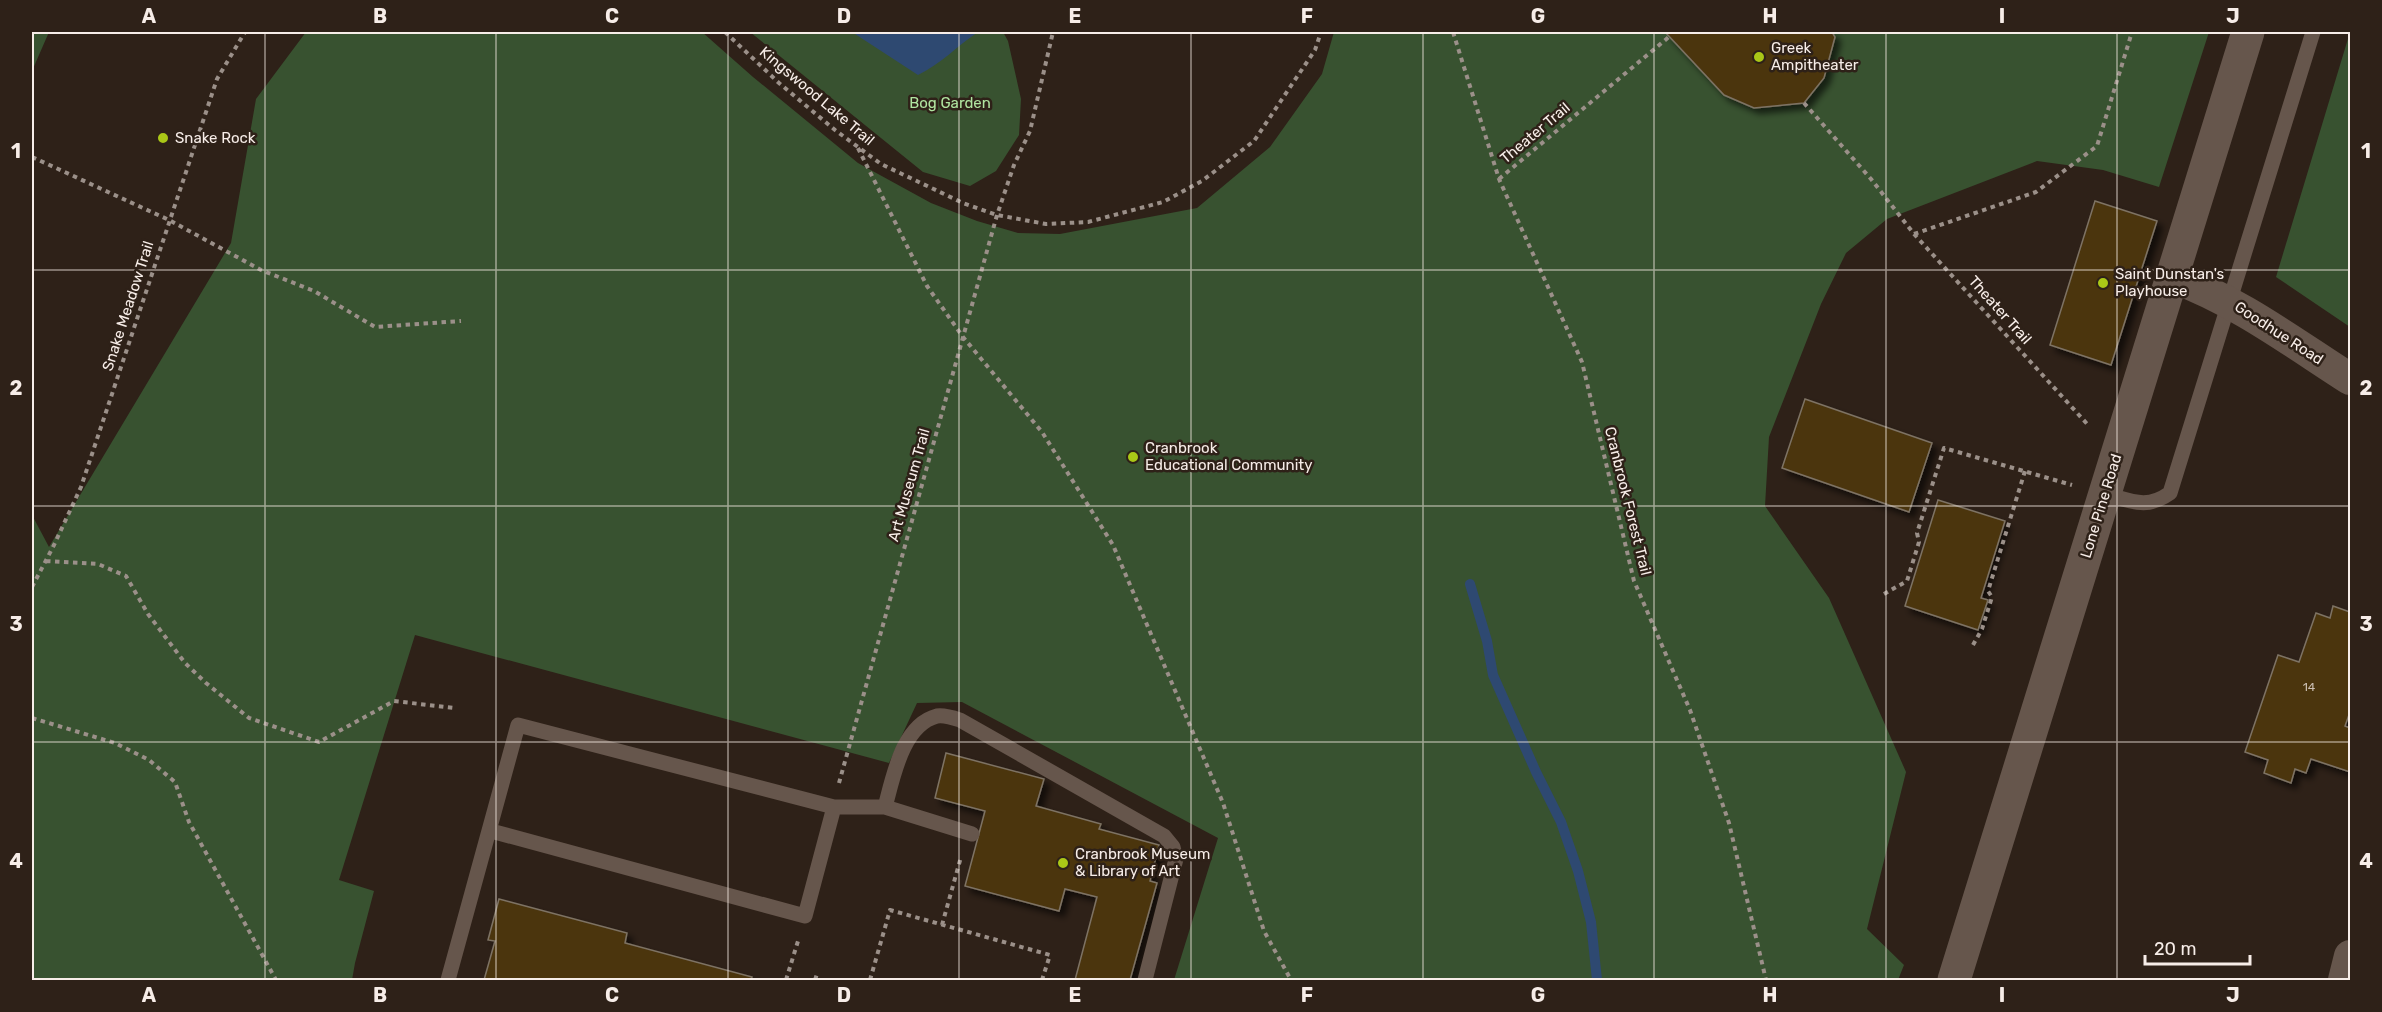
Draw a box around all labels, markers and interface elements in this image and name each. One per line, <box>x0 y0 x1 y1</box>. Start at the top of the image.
text: A <box>142 4 157 28</box>
text: B <box>373 4 387 28</box>
text: C <box>605 4 619 28</box>
text: D <box>837 4 851 28</box>
text: E <box>1069 4 1081 28</box>
text: F <box>1301 4 1313 28</box>
text: G <box>1531 4 1545 28</box>
text: H <box>1763 4 1777 28</box>
text: I <box>1999 4 2005 28</box>
text: J <box>2226 4 2240 28</box>
place label: Greek Ampitheater <box>1771 39 1859 74</box>
street label: Kingswood Lake Trail <box>756 43 878 149</box>
marker: Greek Ampitheater <box>1752 50 1766 64</box>
park label: Bog Garden <box>909 94 991 112</box>
street label: Theater Trail <box>1496 99 1574 167</box>
place label: Snake Rock <box>175 129 256 147</box>
marker: Snake Rock <box>156 131 170 145</box>
text: 1 <box>11 139 21 163</box>
text: 1 <box>2361 139 2371 163</box>
street label: Snake Meadow Trail <box>98 239 158 373</box>
place label: Saint Dunstan's Playhouse <box>2115 265 2225 300</box>
street label: Theater Trail <box>1965 272 2035 348</box>
marker: Saint Dunstan's Playhouse <box>2096 276 2110 290</box>
street label: Goodhue Road <box>2231 298 2327 368</box>
text: 2 <box>10 376 23 400</box>
text: 2 <box>2360 376 2373 400</box>
street label: Cranbrook Forest Trail <box>1601 425 1655 577</box>
street label: Art Museum Trail <box>884 427 934 543</box>
place label: Cranbrook Educational Community <box>1145 439 1312 474</box>
marker: Cranbrook Educational Community <box>1126 450 1140 464</box>
street label: Lone Pine Road <box>2077 452 2125 560</box>
text: 3 <box>9 612 23 636</box>
text: 3 <box>2359 612 2373 636</box>
house number: 14 <box>2303 680 2316 694</box>
place label: Cranbrook Museum & Library of Art <box>1075 845 1210 880</box>
text: 4 <box>9 849 23 873</box>
text: 4 <box>2359 849 2373 873</box>
marker: Cranbrook Museum & Library of Art <box>1056 856 1070 870</box>
scale bar <box>2145 928 2250 966</box>
text: 20 m <box>2154 938 2196 960</box>
text: A <box>142 983 157 1007</box>
text: B <box>373 983 387 1007</box>
text: C <box>605 983 619 1007</box>
text: D <box>837 983 851 1007</box>
text: E <box>1069 983 1081 1007</box>
text: F <box>1301 983 1313 1007</box>
text: G <box>1531 983 1545 1007</box>
text: H <box>1763 983 1777 1007</box>
text: I <box>1999 983 2005 1007</box>
text: J <box>2226 983 2240 1007</box>

